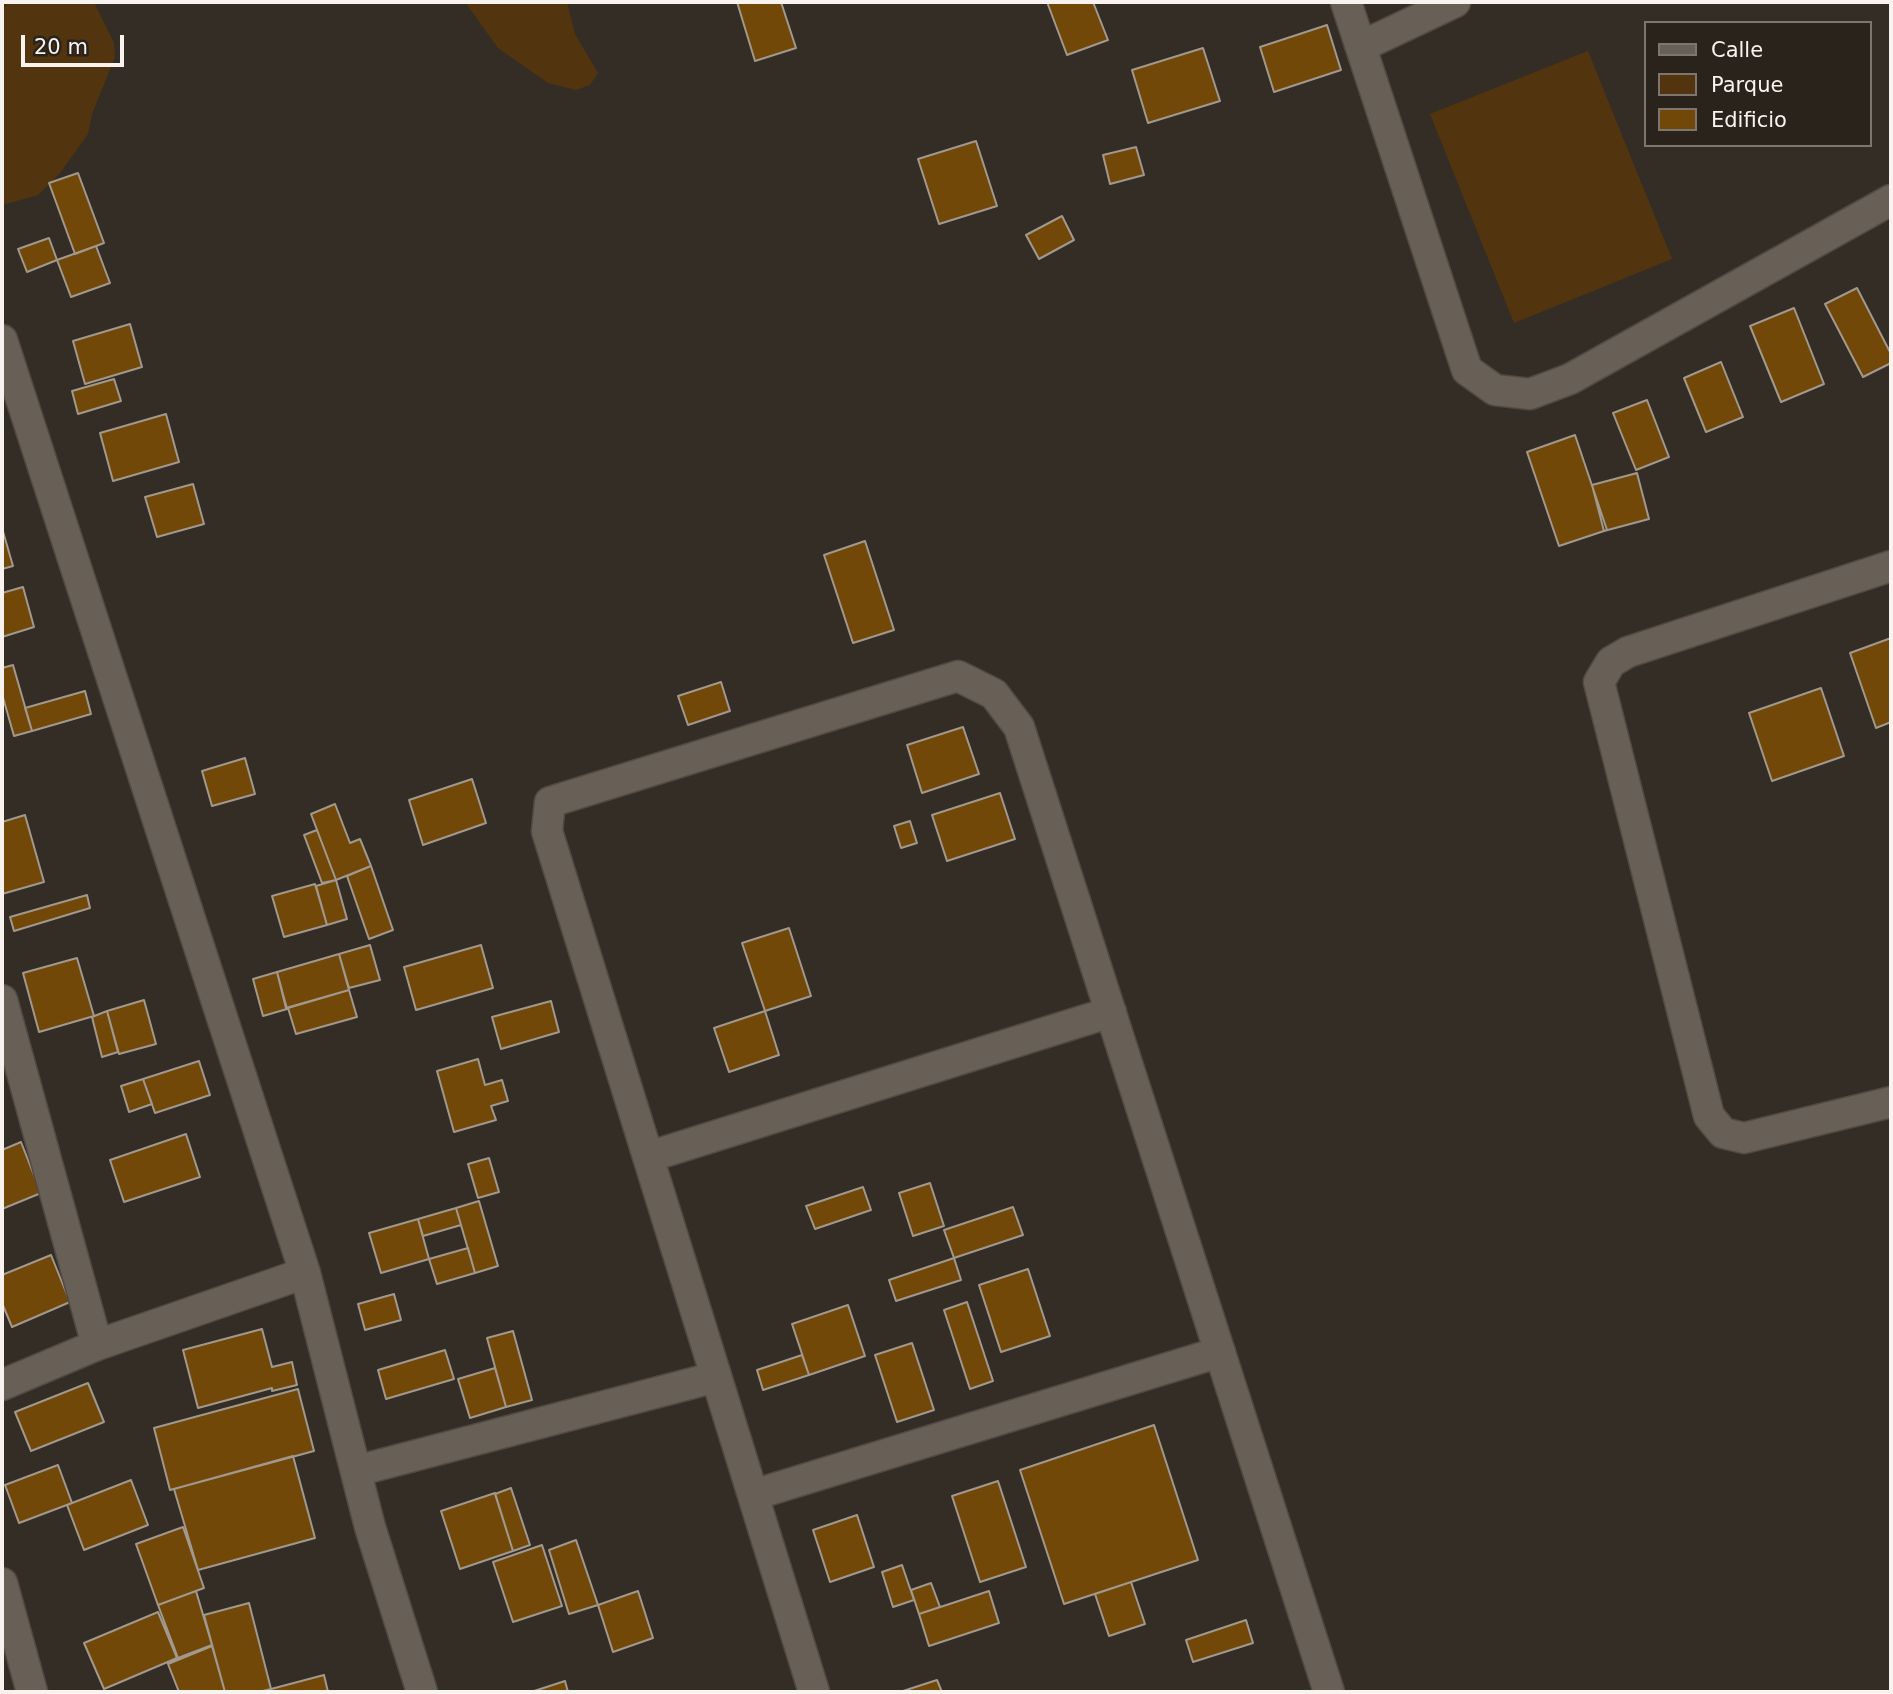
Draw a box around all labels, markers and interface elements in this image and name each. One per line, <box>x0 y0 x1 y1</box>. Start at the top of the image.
scale bar <box>24 21 128 65</box>
legend <box>1644 21 1872 147</box>
text: 20 m <box>34 35 88 59</box>
text: Calle <box>1711 38 1763 62</box>
text: Parque <box>1711 73 1783 97</box>
text: Edificio <box>1711 108 1787 132</box>

